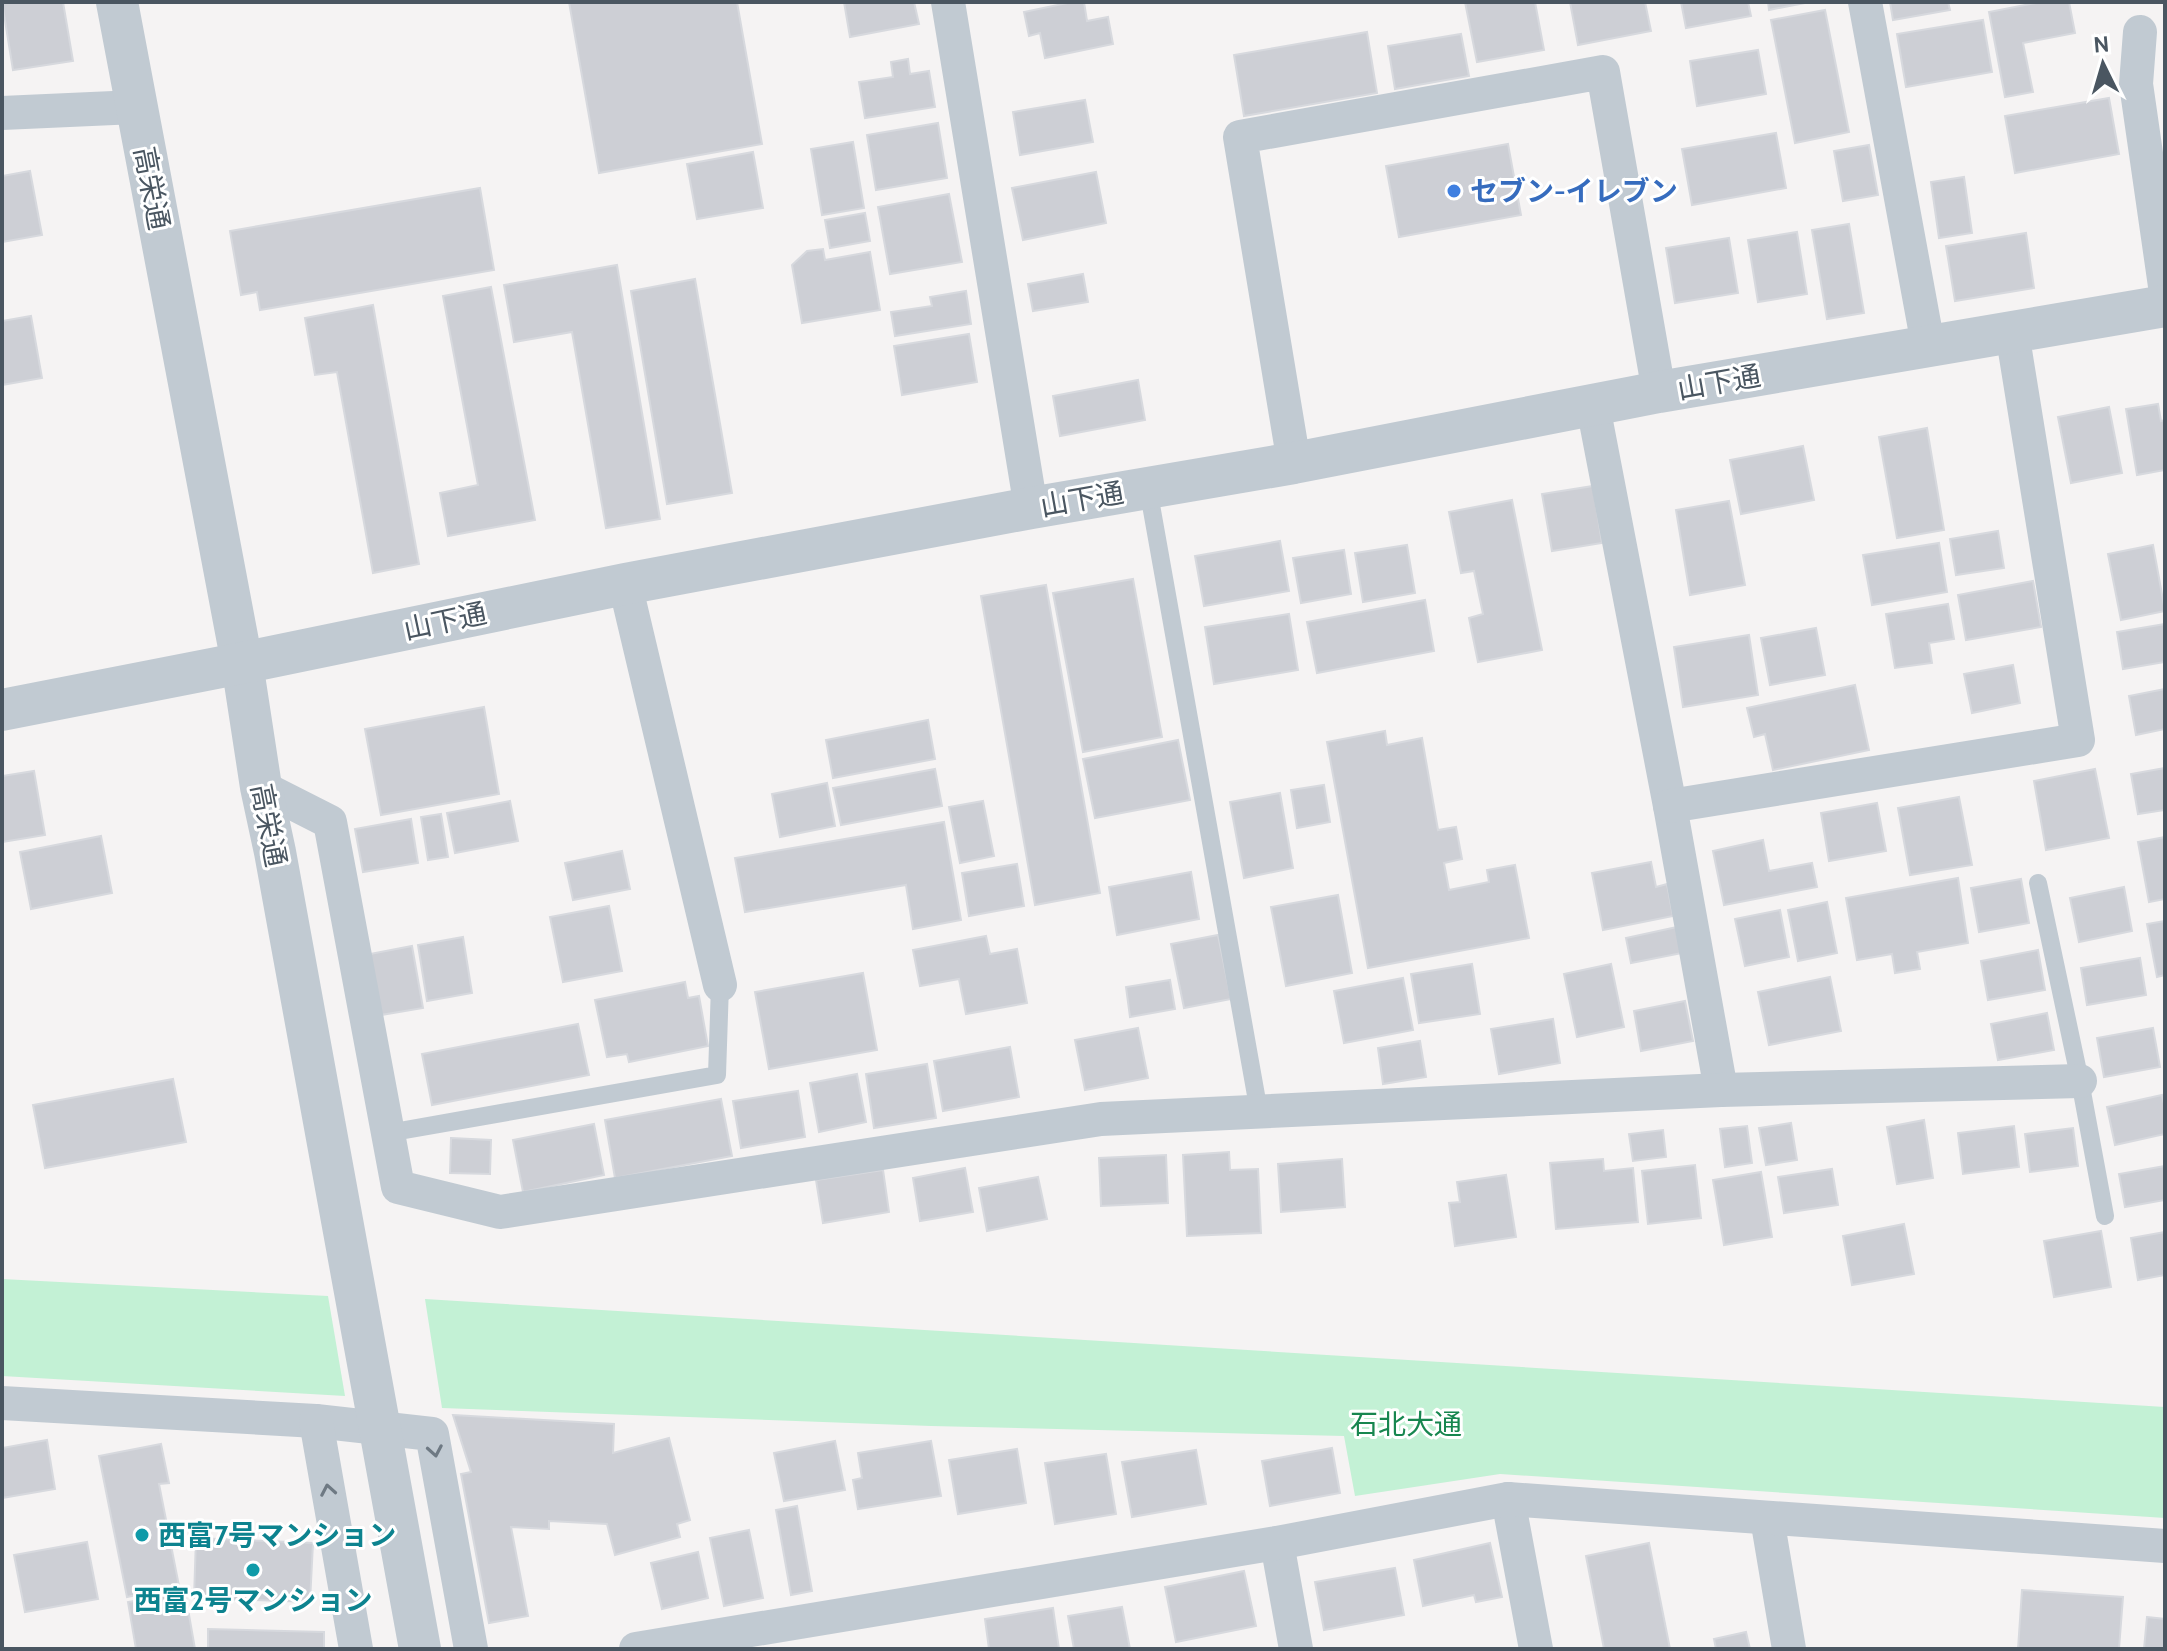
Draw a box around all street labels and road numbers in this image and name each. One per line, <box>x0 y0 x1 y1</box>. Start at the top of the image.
street label: 高栄通 <box>127 144 177 232</box>
street label: 山下通 <box>1675 358 1763 406</box>
street label: 山下通 <box>1038 475 1126 523</box>
street label: 山下通 <box>400 596 490 646</box>
street label: 高栄通 <box>244 781 294 869</box>

